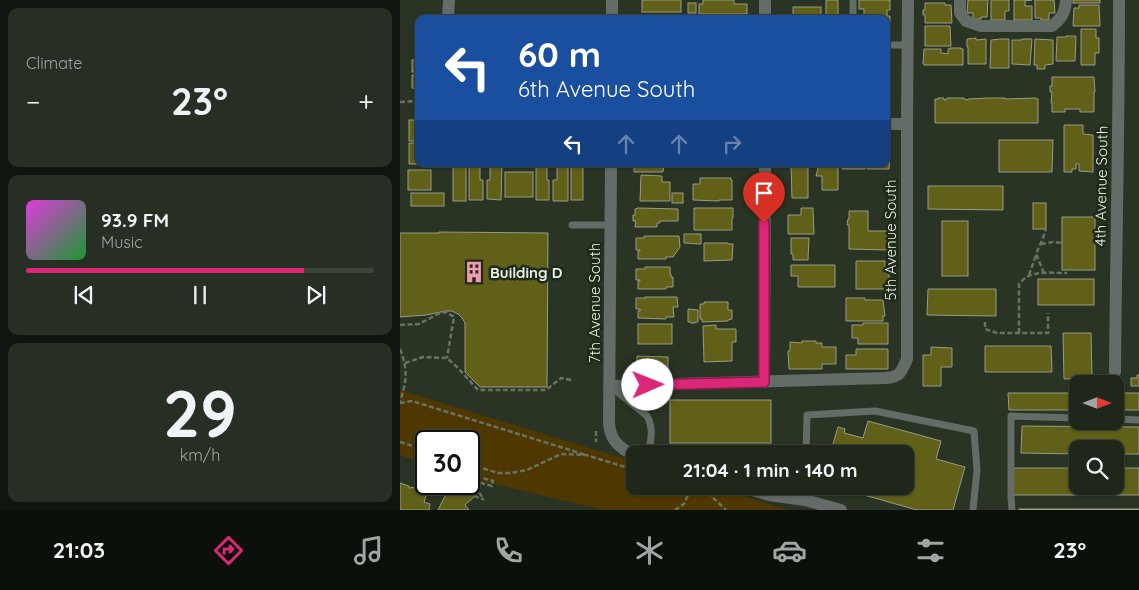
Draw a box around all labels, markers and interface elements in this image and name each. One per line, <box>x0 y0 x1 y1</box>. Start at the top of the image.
text: 60 m <box>518 32 601 76</box>
icon: left <box>435 35 500 100</box>
text: Climate <box>26 53 82 73</box>
text: 6th Avenue South <box>518 75 695 103</box>
text: 23° <box>171 77 228 125</box>
text: − <box>26 84 41 119</box>
text: + <box>358 84 374 119</box>
street label: 4th Avenue South <box>1090 126 1112 246</box>
icon: left <box>559 130 587 158</box>
icon: ahead <box>612 130 640 158</box>
icon: ahead <box>665 130 693 158</box>
icon: right <box>718 130 746 158</box>
pin <box>743 172 785 223</box>
icon: arrive <box>750 179 778 207</box>
street label: 5th Avenue South <box>881 180 900 300</box>
text: 93.9 FM <box>101 208 169 232</box>
text: Music <box>101 232 143 252</box>
street label: 7th Avenue South <box>585 243 604 363</box>
building icon: Building D <box>461 259 487 285</box>
place label: Building D <box>490 263 563 282</box>
icon: previous <box>70 281 98 309</box>
icon: pause <box>186 281 214 309</box>
icon: next <box>302 281 330 309</box>
position arrow <box>621 358 673 410</box>
text: 29 <box>163 372 237 453</box>
north arrow <box>1069 375 1124 430</box>
map controls <box>1069 375 1124 495</box>
speed limit sign: 30 <box>415 430 480 495</box>
button: search <box>1069 440 1124 495</box>
text: km/h <box>180 445 220 465</box>
text: 21:04 · 1 min · 140 m <box>682 458 858 482</box>
icon: directions <box>211 533 246 568</box>
icon: music <box>351 533 386 568</box>
icon: phone <box>491 533 526 568</box>
icon: climate <box>632 533 667 568</box>
icon: car <box>772 533 807 568</box>
icon: filters <box>913 533 948 568</box>
text: 21:03 <box>53 536 105 564</box>
text: 23° <box>1053 536 1086 564</box>

